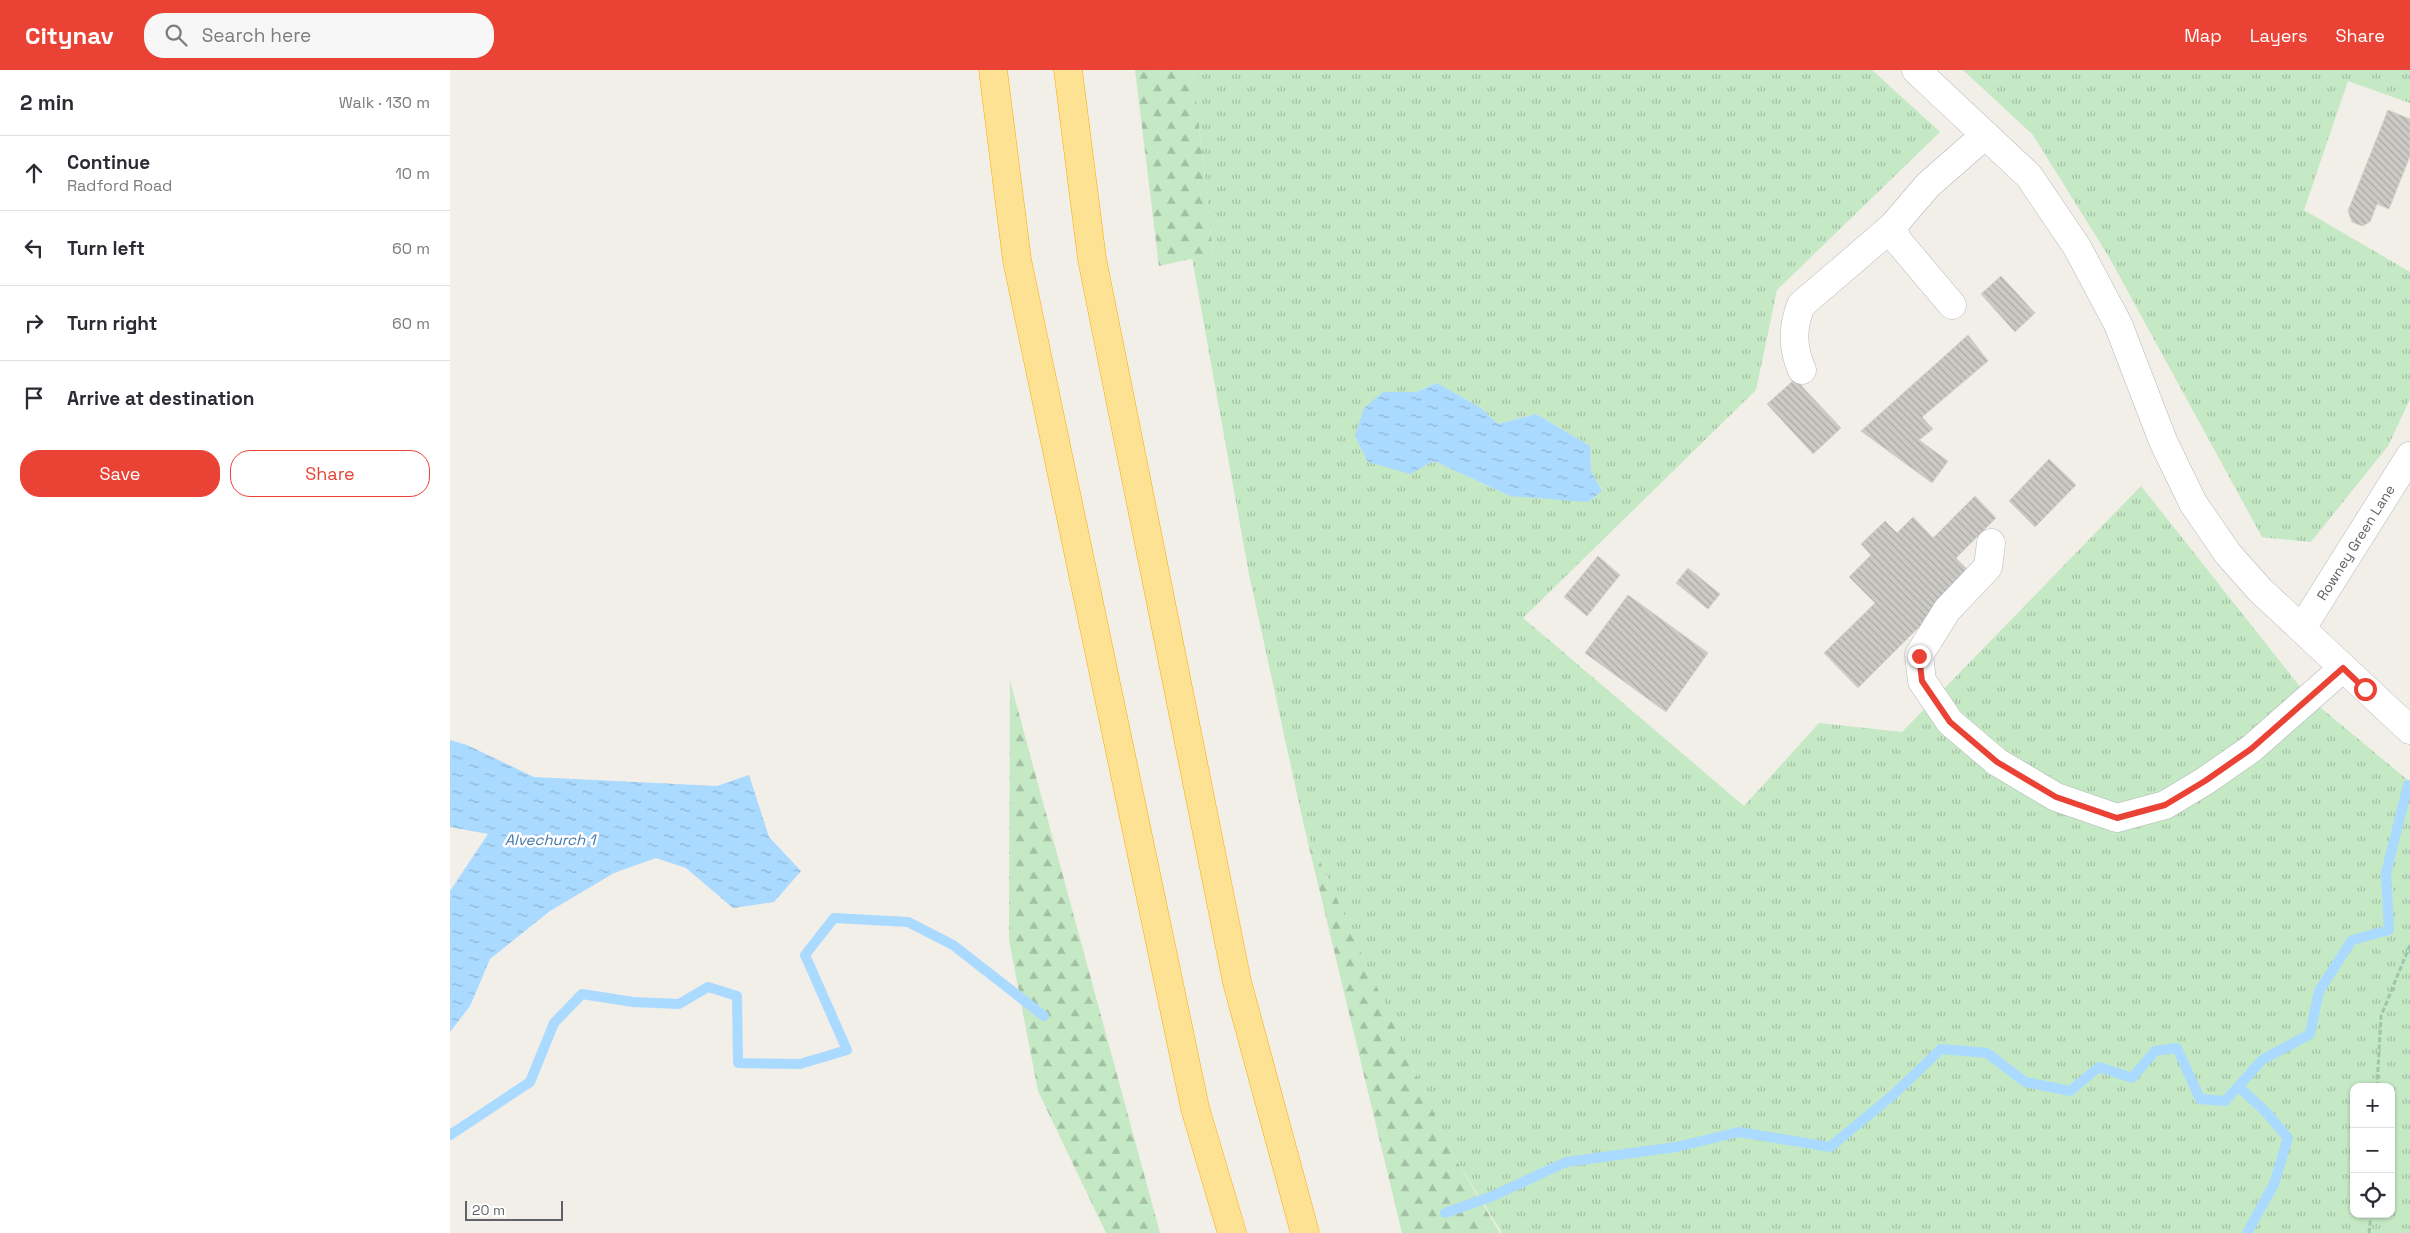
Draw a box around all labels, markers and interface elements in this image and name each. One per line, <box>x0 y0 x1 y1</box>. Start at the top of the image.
search box <box>144 13 494 58</box>
text: Citynav <box>25 20 114 51</box>
icon: search <box>162 21 190 49</box>
text: Search here <box>202 23 311 48</box>
text: Map <box>2184 24 2222 47</box>
text: Layers <box>2250 24 2307 47</box>
text: Share <box>2335 24 2385 47</box>
text: 2 min <box>20 89 74 116</box>
text: Walk · 130 m <box>339 92 430 113</box>
text: Continue <box>67 150 150 175</box>
icon: ahead <box>20 159 48 187</box>
text: 10 m <box>395 163 430 184</box>
text: Radford Road <box>67 175 172 196</box>
icon: left <box>20 234 48 262</box>
text: Turn left <box>67 236 145 261</box>
text: 60 m <box>392 238 430 259</box>
icon: right <box>20 309 48 337</box>
text: Turn right <box>67 311 157 336</box>
text: 60 m <box>392 313 430 334</box>
icon: arrive <box>20 384 48 412</box>
text: Arrive at destination <box>67 386 255 411</box>
button: Save <box>20 450 220 497</box>
button: Share <box>230 450 430 497</box>
street label: Rowney Green Lane <box>2313 481 2399 604</box>
route end <box>1908 645 1931 668</box>
route start <box>2354 678 2377 701</box>
water label: Alvechurch 1 <box>505 830 597 849</box>
map controls <box>2350 1083 2395 1218</box>
button: + <box>2350 1083 2395 1128</box>
button: − <box>2350 1128 2395 1173</box>
button: locate <box>2350 1173 2395 1218</box>
scale bar <box>465 1198 562 1221</box>
text: 20 m <box>472 1201 505 1219</box>

